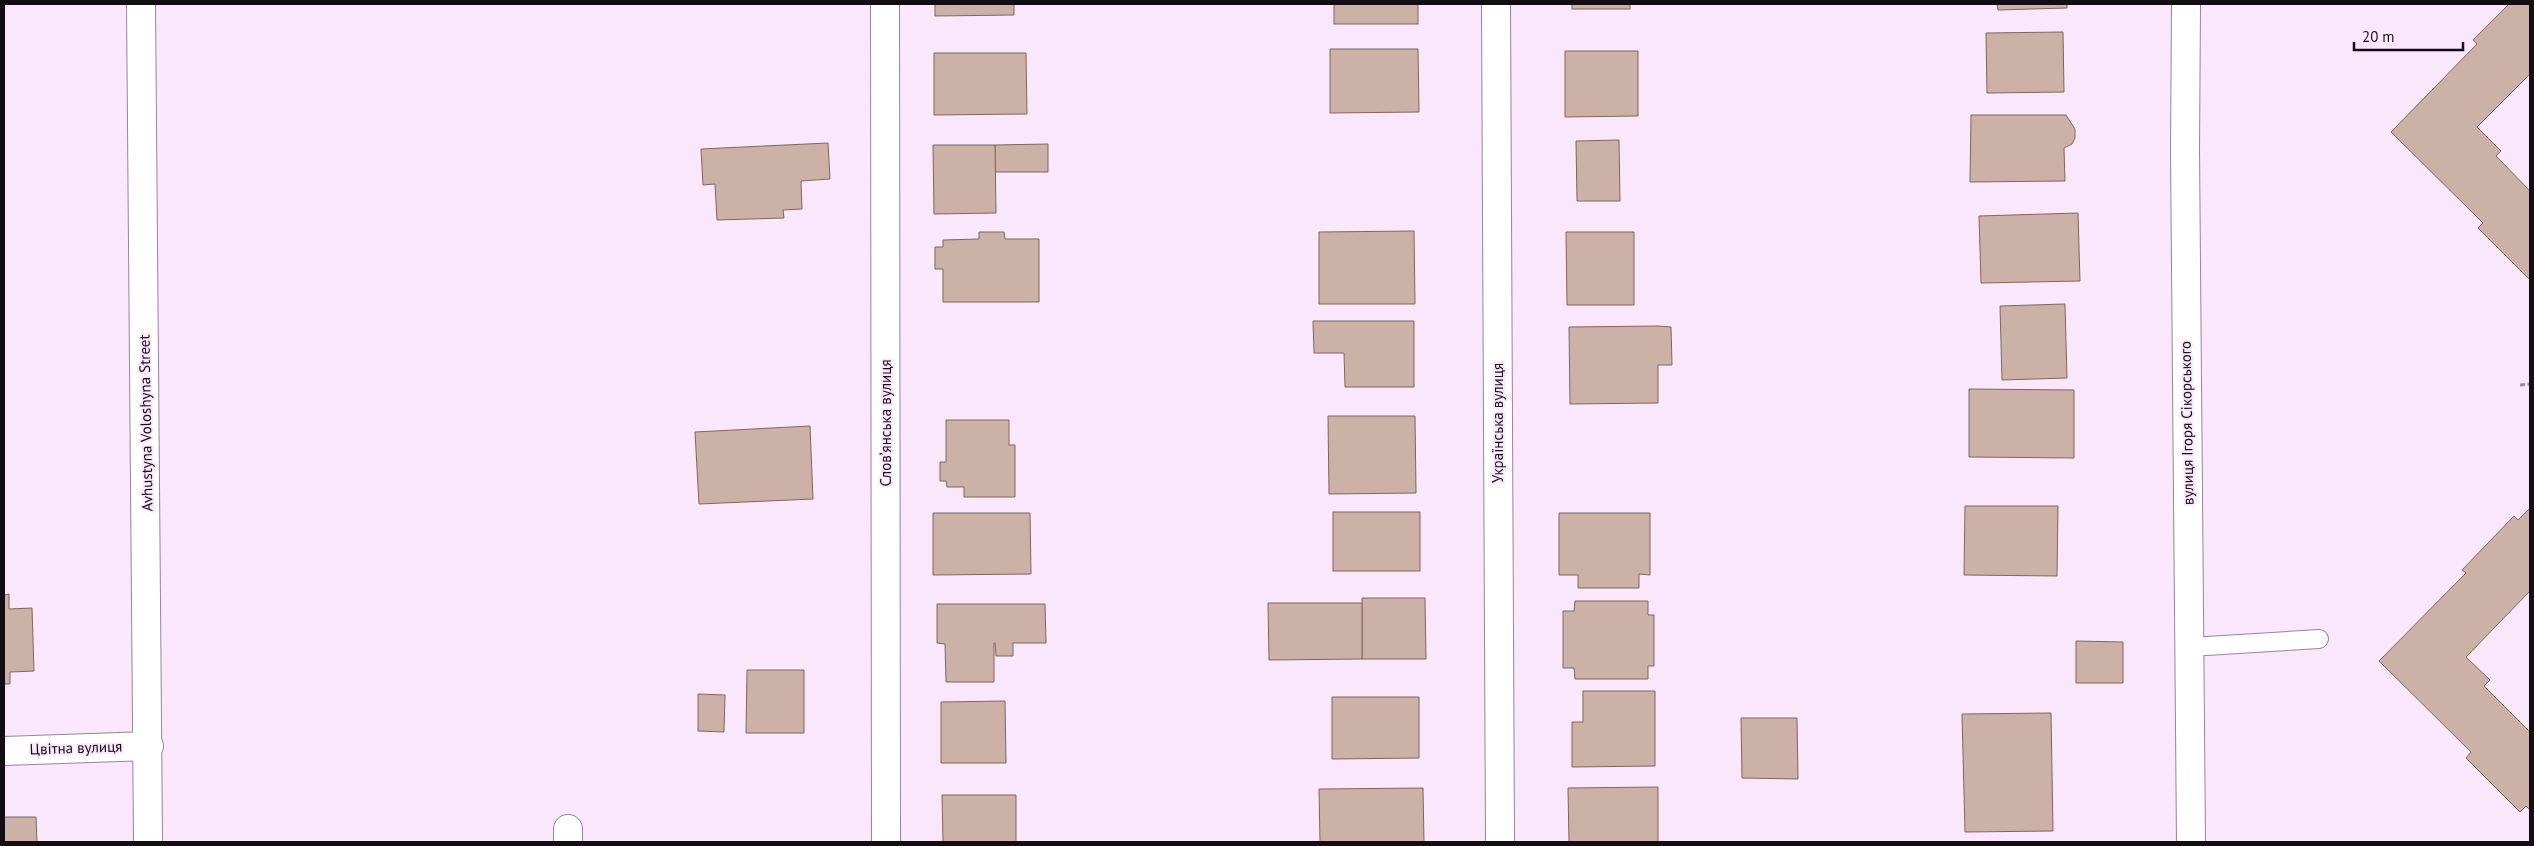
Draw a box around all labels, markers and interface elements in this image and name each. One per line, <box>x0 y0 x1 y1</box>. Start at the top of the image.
scale bar <box>2354 20 2463 52</box>
text: 20 m <box>2362 27 2395 46</box>
street label: Avhustyna Voloshyna Street <box>134 334 157 512</box>
street label: вулиця Ігоря Сікорського <box>2176 341 2197 505</box>
street label: Словʼянська вулиця <box>876 359 895 487</box>
street label: Українська вулиця <box>1488 363 1507 483</box>
street label: Цвітна вулиця <box>29 736 123 759</box>

